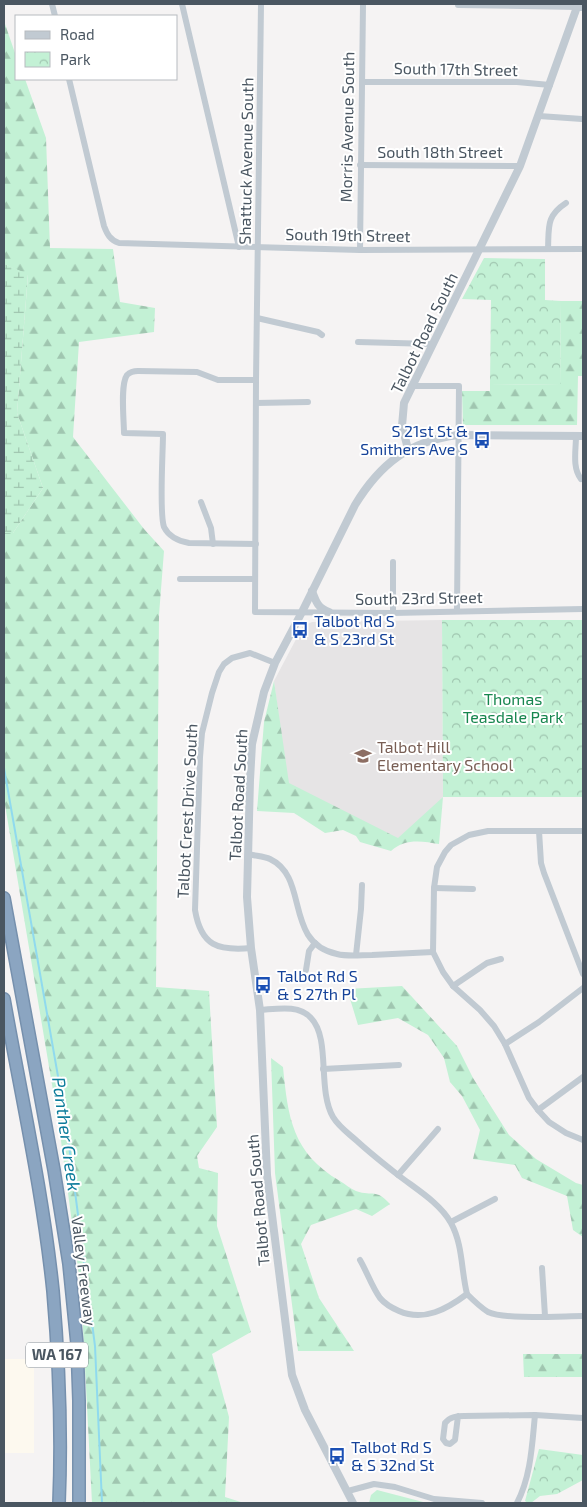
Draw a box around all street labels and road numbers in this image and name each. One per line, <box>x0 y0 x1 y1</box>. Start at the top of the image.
street label: Morris Avenue South <box>336 51 357 203</box>
street label: South 17th Street <box>394 58 518 79</box>
street label: Shattuck Avenue South <box>235 77 256 245</box>
street label: South 18th Street <box>377 142 503 161</box>
street label: South 19th Street <box>285 224 411 245</box>
street label: Talbot Road South <box>386 269 461 396</box>
street label: South 23rd Street <box>355 587 483 608</box>
street label: Talbot Crest Drive South <box>172 723 201 899</box>
street label: Talbot Road South <box>225 728 250 861</box>
street label: Talbot Road South <box>242 1133 273 1267</box>
street label: Valley Freeway <box>68 1215 101 1327</box>
road number: WA 167 <box>26 1342 88 1368</box>

